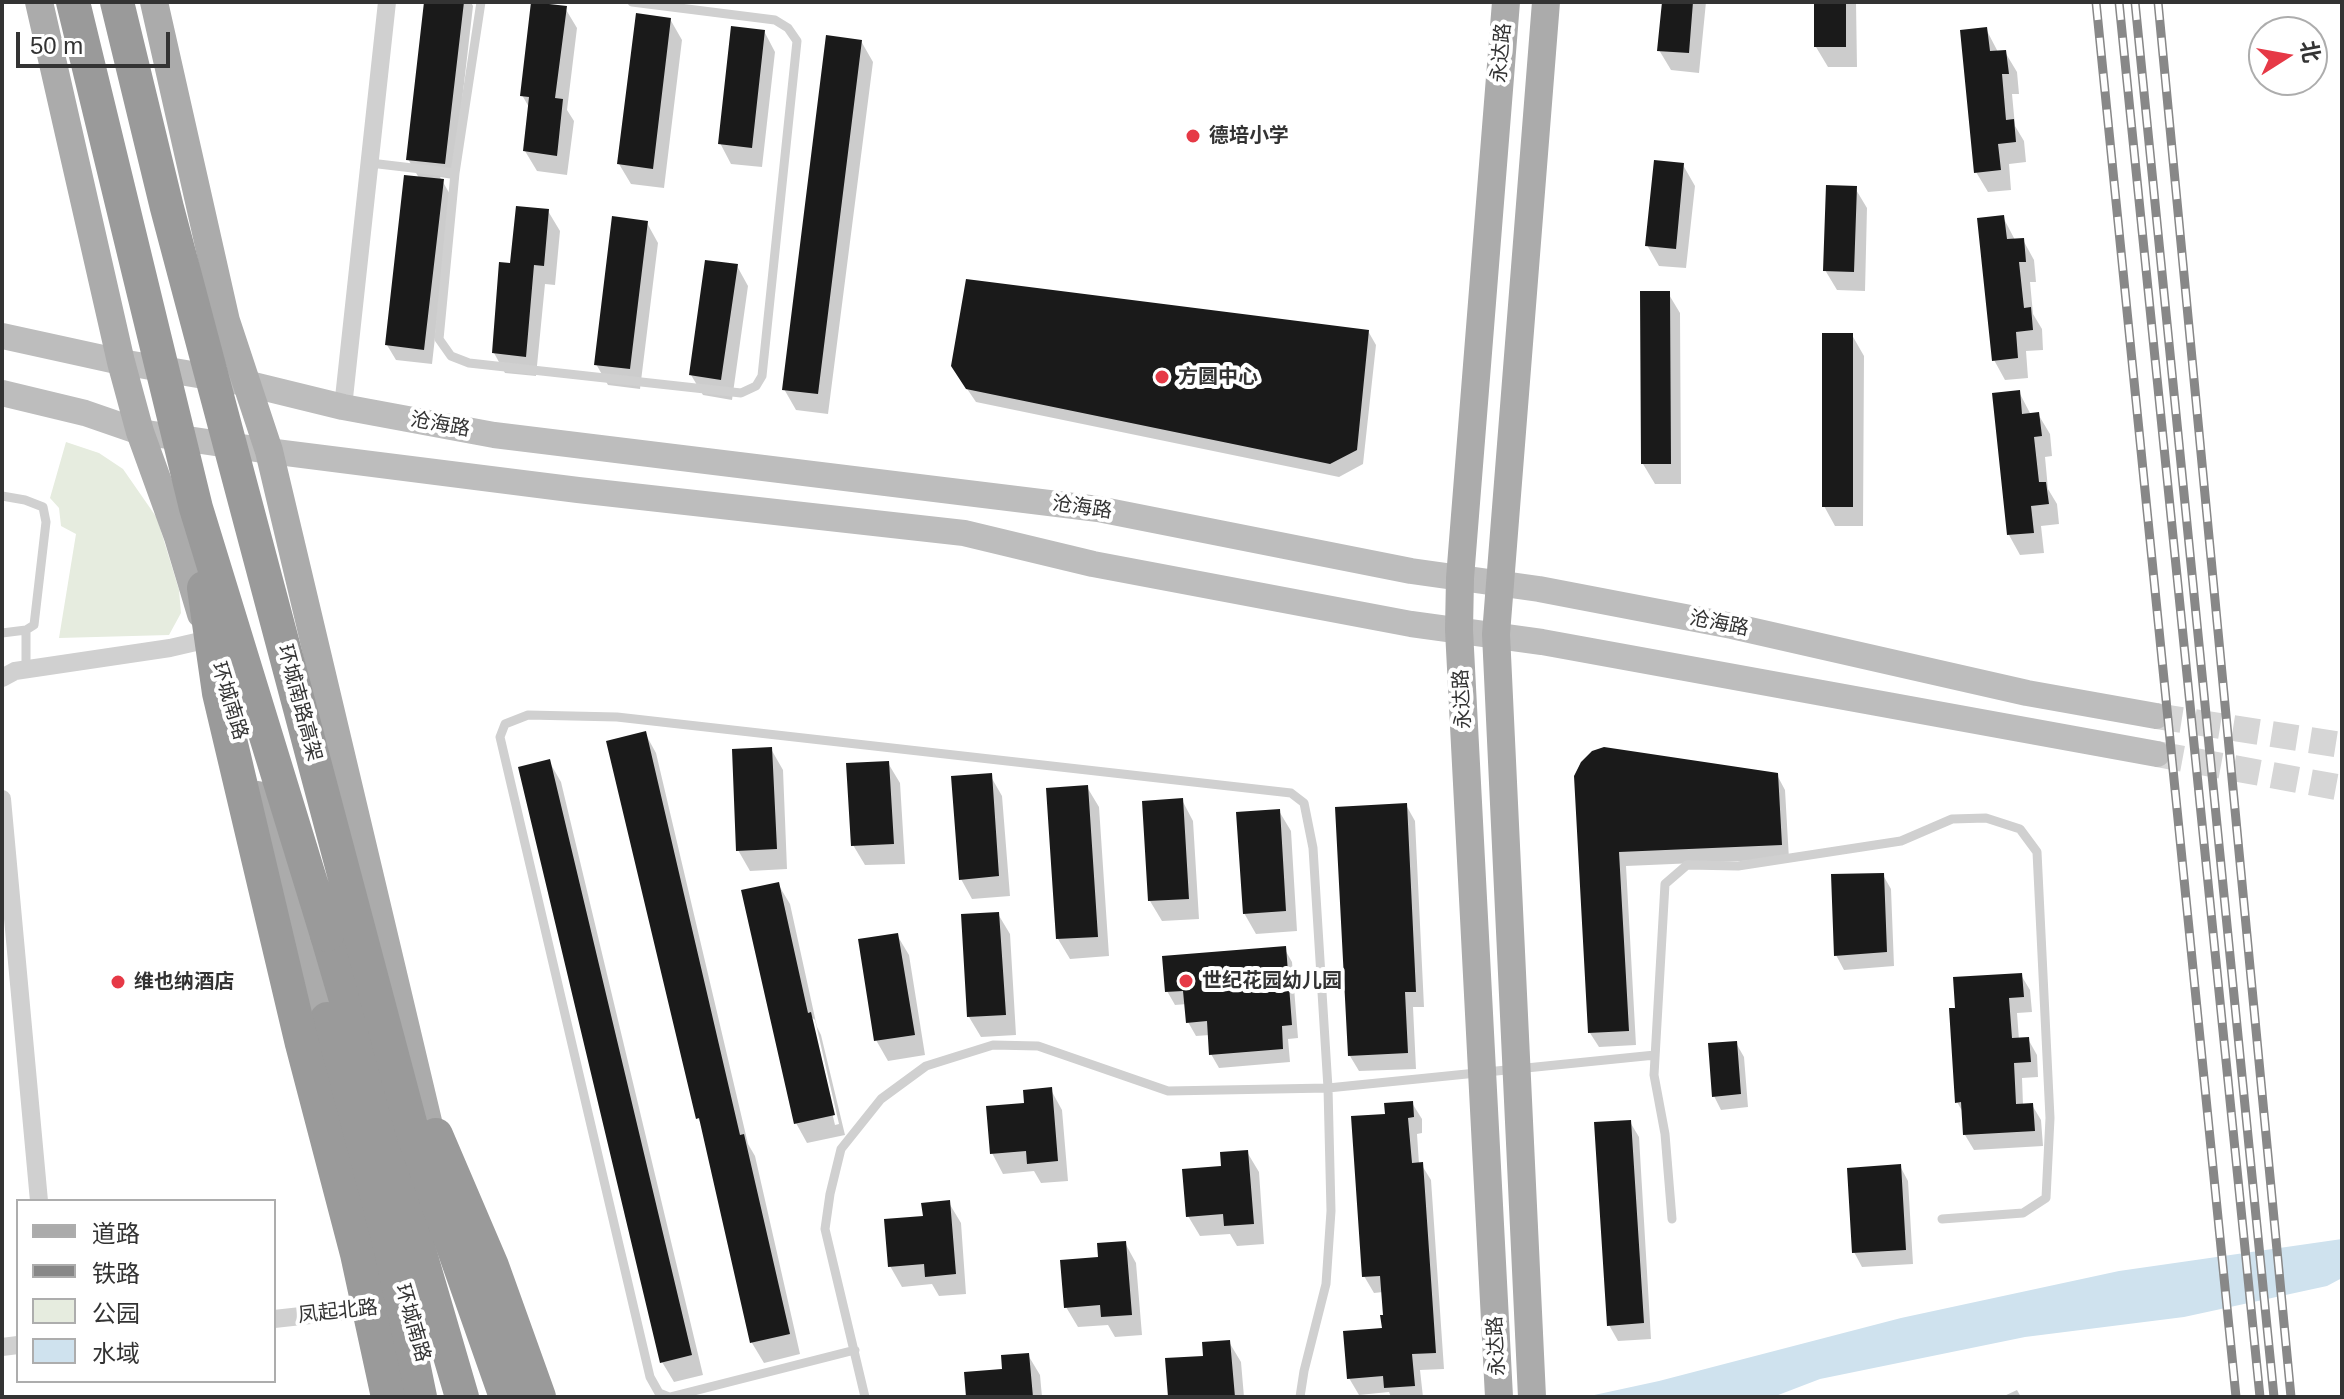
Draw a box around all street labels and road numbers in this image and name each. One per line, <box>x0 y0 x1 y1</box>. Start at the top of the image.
street label: 永达路 <box>1487 22 1517 84</box>
street label: 沧海路 <box>408 408 472 442</box>
street label: 沧海路 <box>1051 492 1113 524</box>
street label: 沧海路 <box>1687 606 1751 642</box>
street label: 环城南路高架 <box>272 642 326 764</box>
street label: 环城南路 <box>206 659 252 743</box>
street label: 永达路 <box>1449 668 1477 730</box>
street label: 环城南路 <box>389 1281 435 1365</box>
street label: 凤起北路 <box>297 1296 379 1328</box>
street label: 永达路 <box>1483 1315 1511 1377</box>

